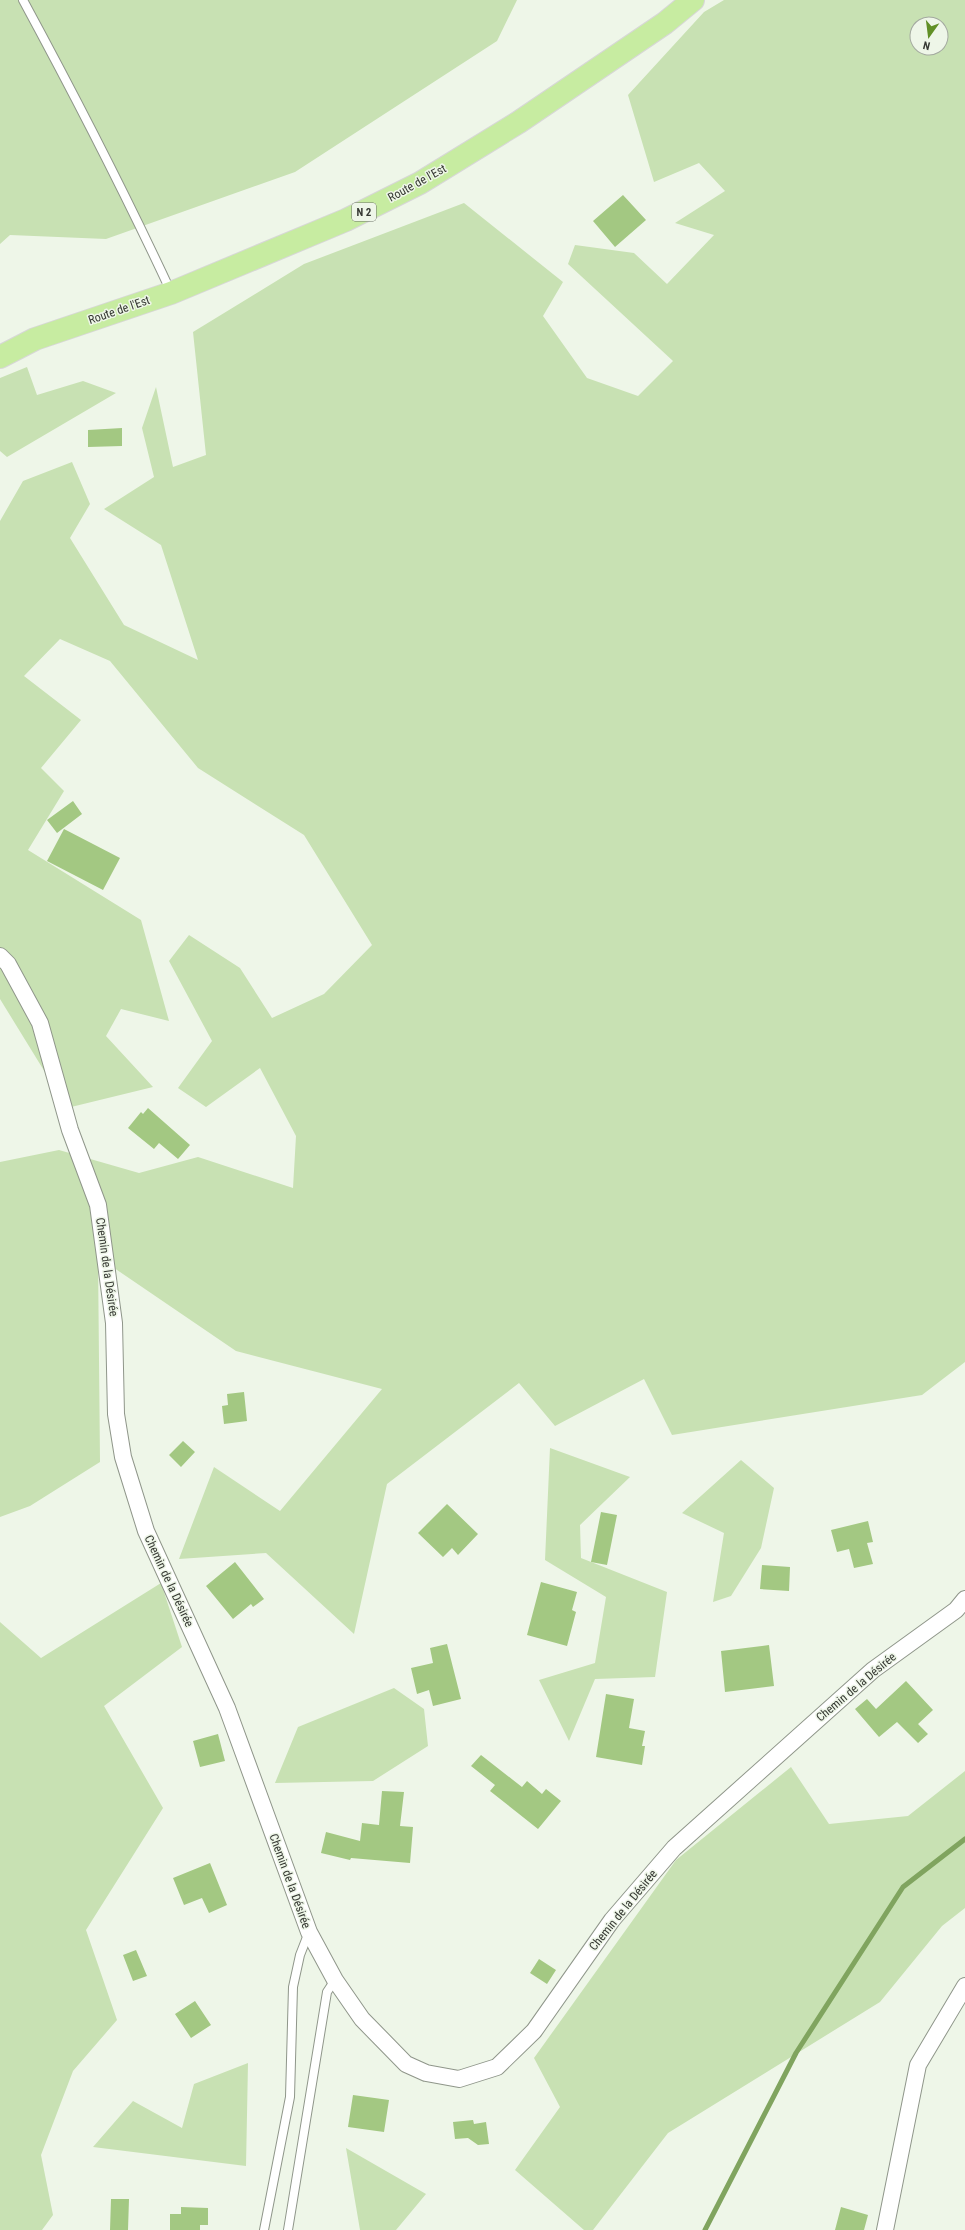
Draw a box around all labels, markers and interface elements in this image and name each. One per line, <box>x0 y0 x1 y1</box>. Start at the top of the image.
north arrow <box>909 16 949 56</box>
text: N <box>922 38 932 52</box>
street label: Route de l'Est <box>385 161 449 205</box>
road number: N 2 <box>352 203 376 221</box>
street label: Route de l'Est <box>86 293 152 327</box>
street label: Chemin de la Désirée <box>93 1217 121 1318</box>
street label: Chemin de la Désirée <box>142 1533 197 1629</box>
street label: Chemin de la Désirée <box>813 1649 899 1724</box>
street label: Chemin de la Désirée <box>266 1832 314 1931</box>
street label: Chemin de la Désirée <box>586 1867 660 1953</box>

